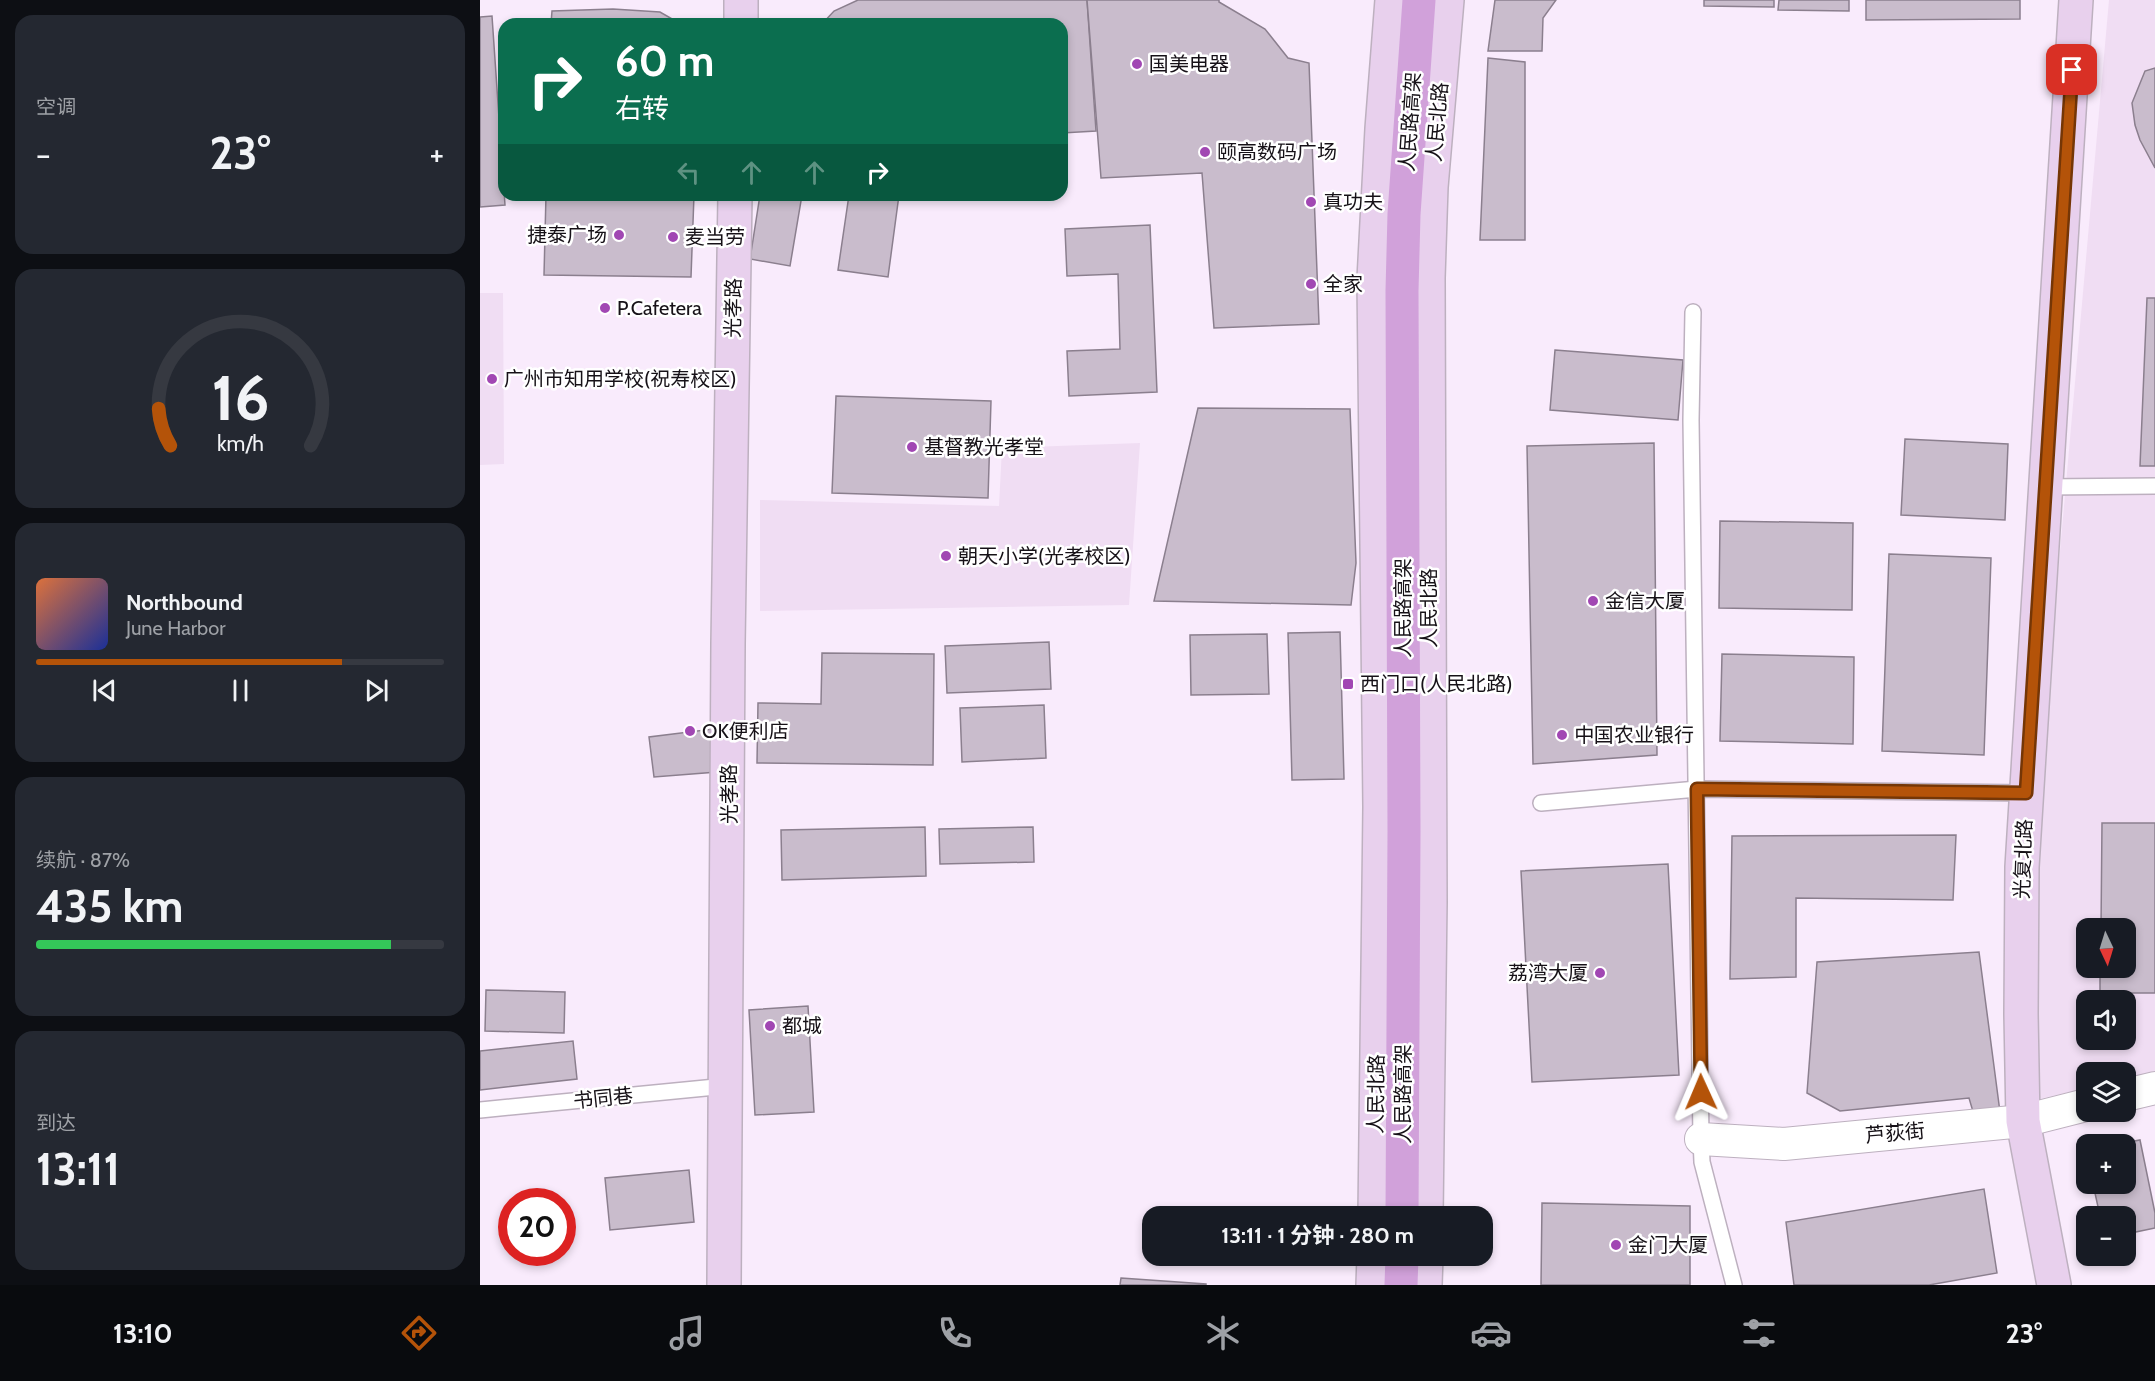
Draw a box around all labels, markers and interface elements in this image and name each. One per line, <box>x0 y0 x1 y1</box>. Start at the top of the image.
text: 60 m <box>615 35 714 87</box>
icon: right <box>516 42 594 120</box>
pin <box>2046 44 2097 95</box>
place label: 国美电器 <box>1149 52 1229 76</box>
icon: arrive <box>2055 53 2088 86</box>
marker: 国美电器 <box>1130 57 1144 71</box>
street label: 人民路高架 <box>1395 71 1425 173</box>
street label: 人民北路 <box>1422 81 1452 163</box>
text: 右转 <box>615 92 669 125</box>
text: 空调 <box>36 95 76 119</box>
text: 23° <box>209 126 271 180</box>
text: − <box>36 134 51 174</box>
text: + <box>429 134 444 174</box>
place label: 颐高数码广场 <box>1217 140 1337 164</box>
marker: 颐高数码广场 <box>1198 145 1212 159</box>
icon: left <box>672 156 705 189</box>
icon: ahead <box>735 156 768 189</box>
icon: ahead <box>798 156 831 189</box>
icon: right <box>861 156 894 189</box>
place label: 真功夫 <box>1323 190 1383 214</box>
marker: 真功夫 <box>1304 195 1318 209</box>
place label: 捷泰广场 <box>527 223 607 247</box>
place label: 麦当劳 <box>685 225 745 249</box>
marker: 捷泰广场 <box>612 228 626 242</box>
marker: 麦当劳 <box>666 230 680 244</box>
place label: 全家 <box>1323 272 1363 296</box>
marker: 全家 <box>1304 277 1318 291</box>
street label: 光孝路 <box>720 278 746 338</box>
place label: P.Cafetera <box>617 296 702 320</box>
marker: P.Cafetera <box>598 301 612 315</box>
text: 16 <box>211 360 269 436</box>
place label: 广州市知用学校(祝寿校区) <box>504 367 737 391</box>
marker: 广州市知用学校(祝寿校区) <box>485 372 499 386</box>
text: km/h <box>217 430 263 456</box>
place label: 基督教光孝堂 <box>924 435 1044 459</box>
marker: 基督教光孝堂 <box>905 440 919 454</box>
place label: 朝天小学(光孝校区) <box>958 544 1131 568</box>
marker: 朝天小学(光孝校区) <box>939 549 953 563</box>
street label: 人民路高架 <box>1391 558 1415 658</box>
street label: 人民北路 <box>1417 568 1441 648</box>
text: Northbound <box>126 589 243 616</box>
place label: 金信大厦 <box>1605 589 1685 613</box>
marker: 金信大厦 <box>1586 594 1600 608</box>
text: June Harbor <box>126 616 226 640</box>
place label: 西门口(人民北路) <box>1360 672 1513 696</box>
icon: previous <box>88 674 121 707</box>
icon: pause <box>224 674 257 707</box>
icon: next <box>360 674 393 707</box>
marker: 西门口(人民北路) <box>1341 677 1355 691</box>
place label: OK便利店 <box>702 719 789 743</box>
place label: 中国农业银行 <box>1574 723 1694 747</box>
marker: OK便利店 <box>683 724 697 738</box>
marker: 中国农业银行 <box>1555 728 1569 742</box>
street label: 光孝路 <box>717 764 741 824</box>
street label: 光复北路 <box>2010 819 2036 899</box>
text: 续航 · 87% <box>36 848 130 872</box>
text: 435 km <box>36 879 183 933</box>
north arrow <box>2076 918 2136 978</box>
map controls <box>2076 918 2136 1266</box>
place label: 荔湾大厦 <box>1508 961 1588 985</box>
marker: 荔湾大厦 <box>1593 966 1607 980</box>
button: sound <box>2076 990 2136 1050</box>
place label: 都城 <box>782 1014 822 1038</box>
marker: 都城 <box>763 1019 777 1033</box>
street label: 人民路高架 <box>1391 1044 1415 1144</box>
street label: 人民北路 <box>1363 1054 1389 1134</box>
position arrow <box>1669 1060 1733 1124</box>
button: layers <box>2076 1062 2136 1122</box>
street label: 书同巷 <box>572 1083 634 1113</box>
text: 到达 <box>36 1111 76 1135</box>
street label: 芦荻街 <box>1864 1118 1926 1148</box>
button: + <box>2076 1134 2136 1194</box>
text: 13:11 <box>36 1142 120 1196</box>
speed limit sign: 20 <box>498 1188 576 1266</box>
button: − <box>2076 1206 2136 1266</box>
text: 13:11 · 1 分钟 · 280 m <box>1221 1222 1414 1249</box>
place label: 金门大厦 <box>1628 1233 1708 1257</box>
marker: 金门大厦 <box>1609 1238 1623 1252</box>
icon: directions <box>398 1312 440 1354</box>
icon: music <box>666 1312 708 1354</box>
icon: phone <box>934 1312 976 1354</box>
icon: climate <box>1202 1312 1244 1354</box>
icon: car <box>1470 1312 1512 1354</box>
icon: filters <box>1738 1312 1780 1354</box>
text: 13:10 <box>113 1317 172 1350</box>
text: 23° <box>2005 1317 2042 1350</box>

